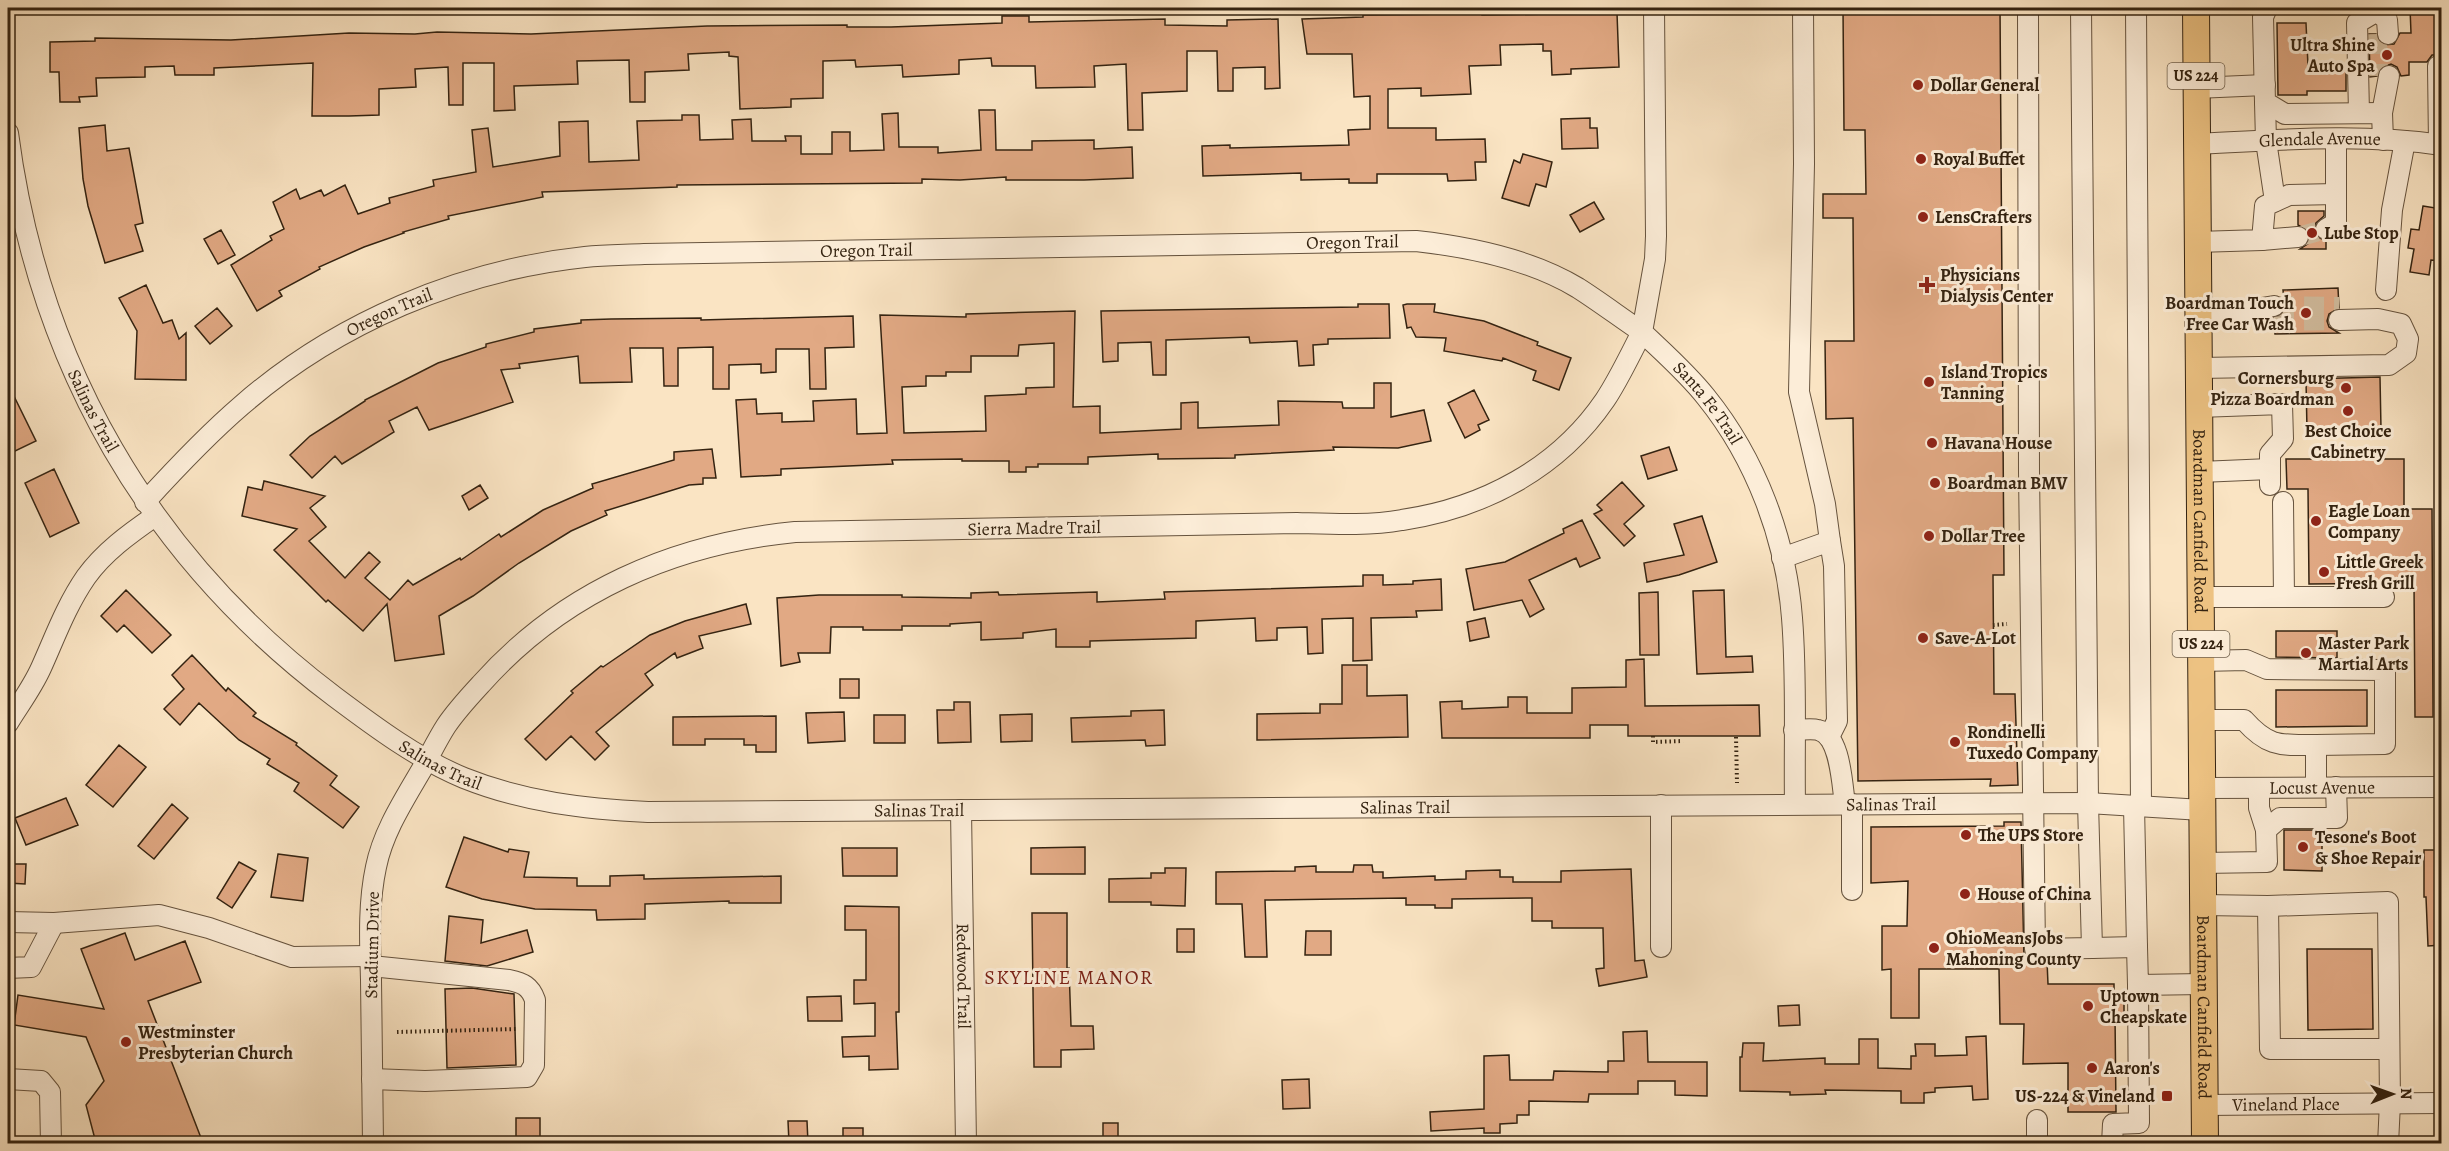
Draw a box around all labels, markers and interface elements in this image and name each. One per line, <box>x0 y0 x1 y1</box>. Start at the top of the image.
place label: Ultra Shine Auto Spa <box>2290 33 2375 78</box>
marker: Ultra Shine Auto Spa <box>2380 48 2394 62</box>
road number: US 224 <box>2168 63 2224 89</box>
place label: Dollar General <box>1930 73 2040 97</box>
marker: Dollar General <box>1911 78 1925 92</box>
street label: Glendale Avenue <box>2258 126 2381 153</box>
place label: Royal Buffet <box>1933 147 2025 171</box>
marker: Royal Buffet <box>1914 152 1928 166</box>
place label: LensCrafters <box>1935 205 2032 229</box>
marker: LensCrafters <box>1916 210 1930 224</box>
place label: Lube Stop <box>2324 221 2399 245</box>
marker: Lube Stop <box>2305 226 2319 240</box>
street label: Oregon Trail <box>1306 229 1399 255</box>
street label: Oregon Trail <box>820 237 913 263</box>
place label: Physicians Dialysis Center <box>1940 263 2054 308</box>
marker: Physicians Dialysis Center <box>1918 276 1936 294</box>
street label: Oregon Trail <box>342 282 436 342</box>
place label: Boardman Touch Free Car Wash <box>2165 291 2294 336</box>
marker: Boardman Touch Free Car Wash <box>2299 306 2313 320</box>
street label: Santa Fe Trail <box>1668 356 1748 449</box>
place label: Island Tropics Tanning <box>1941 360 2048 405</box>
street label: Salinas Trail <box>62 366 125 457</box>
place label: Cornersburg Pizza Boardman <box>2210 366 2335 411</box>
marker: Island Tropics Tanning <box>1922 375 1936 389</box>
marker: Cornersburg Pizza Boardman <box>2339 381 2353 395</box>
marker: Best Choice Cabinetry <box>2341 404 2355 418</box>
place label: Best Choice Cabinetry <box>2304 419 2392 464</box>
street label: Boardman Canfield Road <box>2187 429 2213 614</box>
place label: Havana House <box>1944 431 2052 455</box>
marker: Havana House <box>1925 436 1939 450</box>
place label: Boardman BMV <box>1947 471 2068 495</box>
marker: Boardman BMV <box>1928 476 1942 490</box>
place label: Eagle Loan Company <box>2328 499 2410 544</box>
marker: Eagle Loan Company <box>2309 514 2323 528</box>
street label: Sierra Madre Trail <box>967 515 1101 541</box>
place label: Dollar Tree <box>1941 524 2025 548</box>
marker: Dollar Tree <box>1922 529 1936 543</box>
place label: Little Greek Fresh Grill <box>2336 550 2424 595</box>
marker: Little Greek Fresh Grill <box>2317 565 2331 579</box>
place label: Save-A-Lot <box>1935 626 2016 650</box>
marker: Save-A-Lot <box>1916 631 1930 645</box>
road number: US 224 <box>2172 631 2230 657</box>
place label: Master Park Martial Arts <box>2318 631 2410 676</box>
marker: Master Park Martial Arts <box>2299 646 2313 660</box>
place label: Rondinelli Tuxedo Company <box>1967 720 2098 765</box>
street label: Salinas Trail <box>394 734 486 796</box>
marker: Rondinelli Tuxedo Company <box>1948 735 1962 749</box>
street label: Locust Avenue <box>2269 775 2375 800</box>
street label: Salinas Trail <box>1846 792 1937 817</box>
street label: Salinas Trail <box>1360 795 1451 820</box>
street label: Salinas Trail <box>874 798 965 823</box>
place label: The UPS Store <box>1978 823 2083 847</box>
place label: Tesone's Boot & Shoe Repair <box>2315 825 2422 870</box>
marker: The UPS Store <box>1959 828 1973 842</box>
marker: Tesone's Boot & Shoe Repair <box>2296 840 2310 854</box>
place label: House of China <box>1977 882 2092 906</box>
marker: House of China <box>1958 887 1972 901</box>
street label: Stadium Drive <box>359 891 385 999</box>
street label: Boardman Canfield Road <box>2191 915 2217 1100</box>
street label: Redwood Trail <box>951 923 976 1030</box>
place label: OhioMeansJobs Mahoning County <box>1946 926 2082 971</box>
marker: OhioMeansJobs Mahoning County <box>1927 941 1941 955</box>
district label: SKYLINE MANOR <box>984 964 1154 991</box>
place label: Uptown Cheapskate <box>2100 984 2187 1029</box>
marker: Uptown Cheapskate <box>2081 999 2095 1013</box>
place label: Westminster Presbyterian Church <box>137 1020 293 1065</box>
marker: Westminster Presbyterian Church <box>119 1035 133 1049</box>
place label: Aaron's <box>2103 1056 2160 1080</box>
marker: Aaron's <box>2085 1061 2099 1075</box>
north arrow <box>2362 1064 2422 1124</box>
place label: US-224 & Vineland <box>2015 1084 2155 1108</box>
text: N <box>2395 1088 2417 1100</box>
marker: US-224 & Vineland <box>2160 1089 2174 1103</box>
street label: Vineland Place <box>2231 1092 2340 1117</box>

